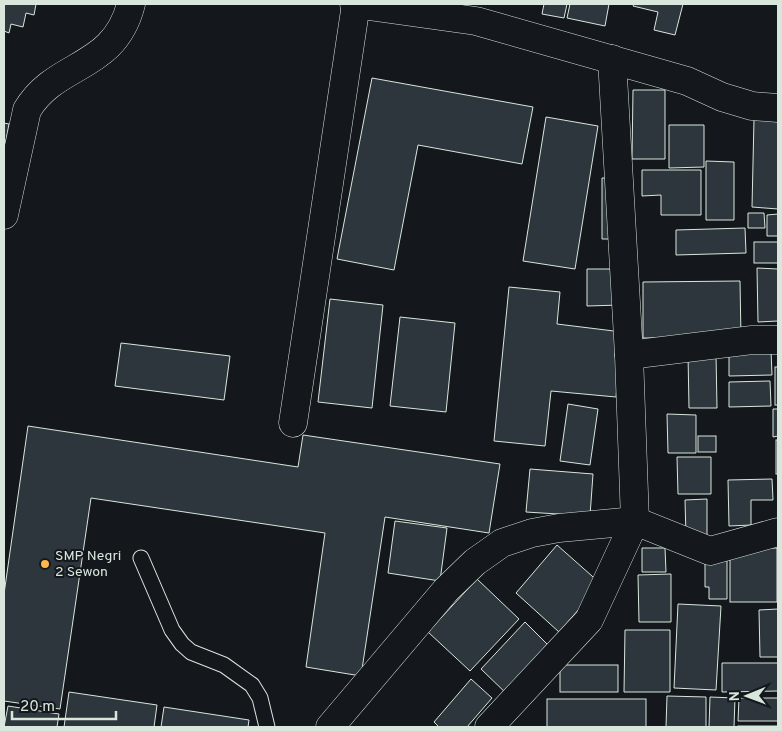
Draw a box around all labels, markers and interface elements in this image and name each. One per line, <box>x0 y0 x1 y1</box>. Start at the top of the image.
place label: SMP Negri 2 Sewon <box>55 548 121 581</box>
marker: SMP Negri 2 Sewon <box>39 558 51 570</box>
north arrow <box>722 671 772 721</box>
scale bar <box>12 688 116 720</box>
text: N <box>727 691 744 701</box>
text: 20 m <box>20 698 55 717</box>

